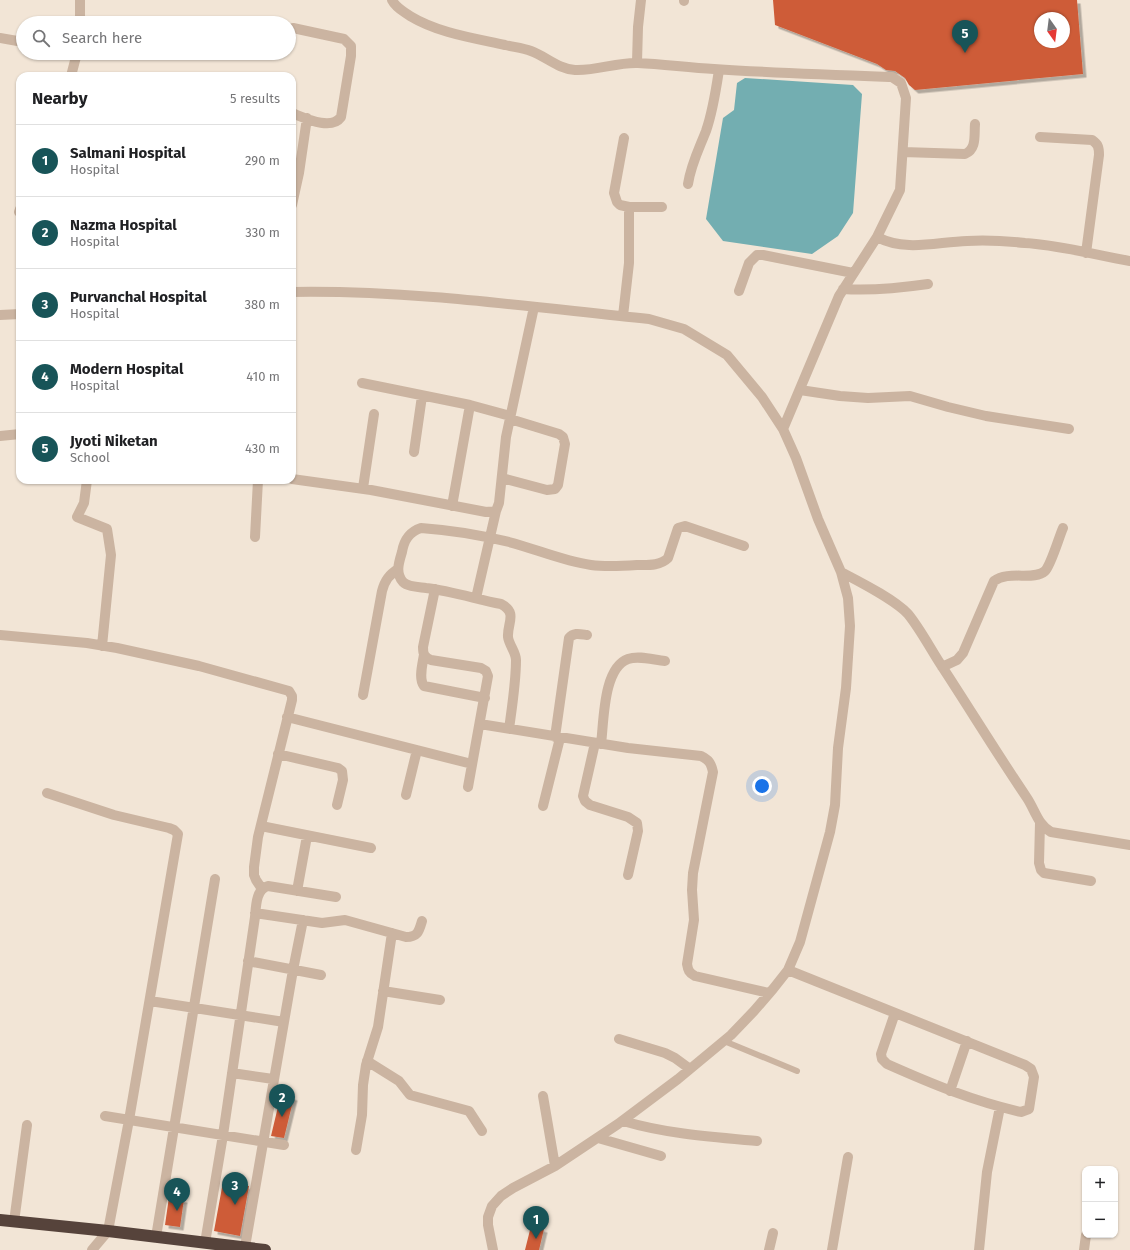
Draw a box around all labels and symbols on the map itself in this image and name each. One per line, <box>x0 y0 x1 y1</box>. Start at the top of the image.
north arrow <box>1034 12 1070 48</box>
pin: 5 <box>952 20 978 53</box>
your location <box>752 776 772 796</box>
pin: 2 <box>269 1084 295 1117</box>
pin: 3 <box>222 1172 248 1205</box>
pin: 4 <box>164 1178 190 1211</box>
pin: 1 <box>523 1206 549 1239</box>

